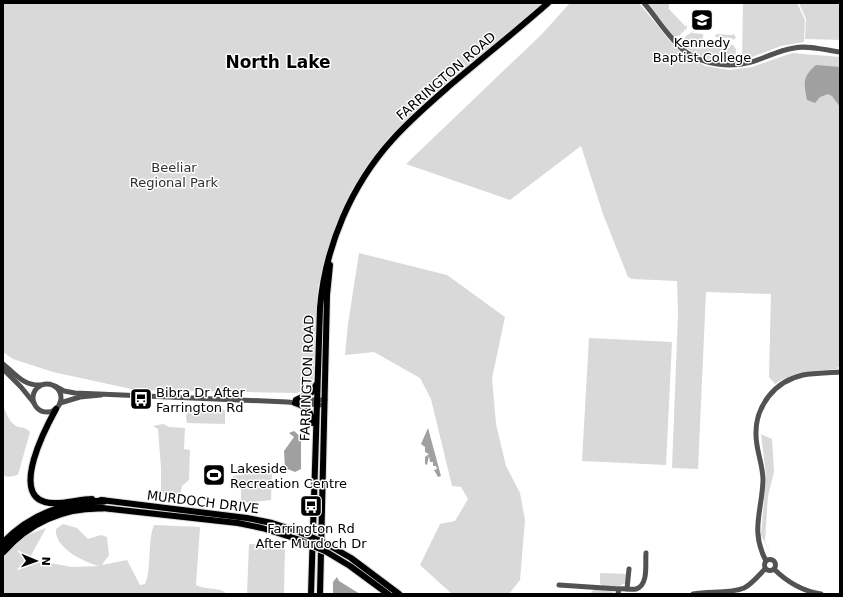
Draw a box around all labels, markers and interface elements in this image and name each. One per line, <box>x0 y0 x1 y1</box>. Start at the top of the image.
school or university icon: Kennedy Baptist College <box>689 7 715 33</box>
street label: FARRINGTON ROAD <box>393 29 499 123</box>
place label: Kennedy Baptist College <box>653 35 751 65</box>
district label: North Lake <box>225 52 331 72</box>
park label: Beeliar Regional Park <box>130 160 219 190</box>
street label: FARRINGTON ROAD <box>297 315 317 441</box>
place label: Bibra Dr After Farrington Rd <box>156 385 246 415</box>
bus stop icon: Bibra Dr After Farrington Rd <box>128 386 154 412</box>
place label: Lakeside Recreation Centre <box>230 461 347 491</box>
sports icon: Lakeside Recreation Centre <box>201 462 227 488</box>
street label: MURDOCH DRIVE <box>146 488 260 516</box>
bus stop icon: Farrington Rd After Murdoch Dr <box>298 493 324 519</box>
place label: Farrington Rd After Murdoch Dr <box>255 521 367 551</box>
north arrow <box>16 541 56 581</box>
text: N <box>39 556 52 566</box>

